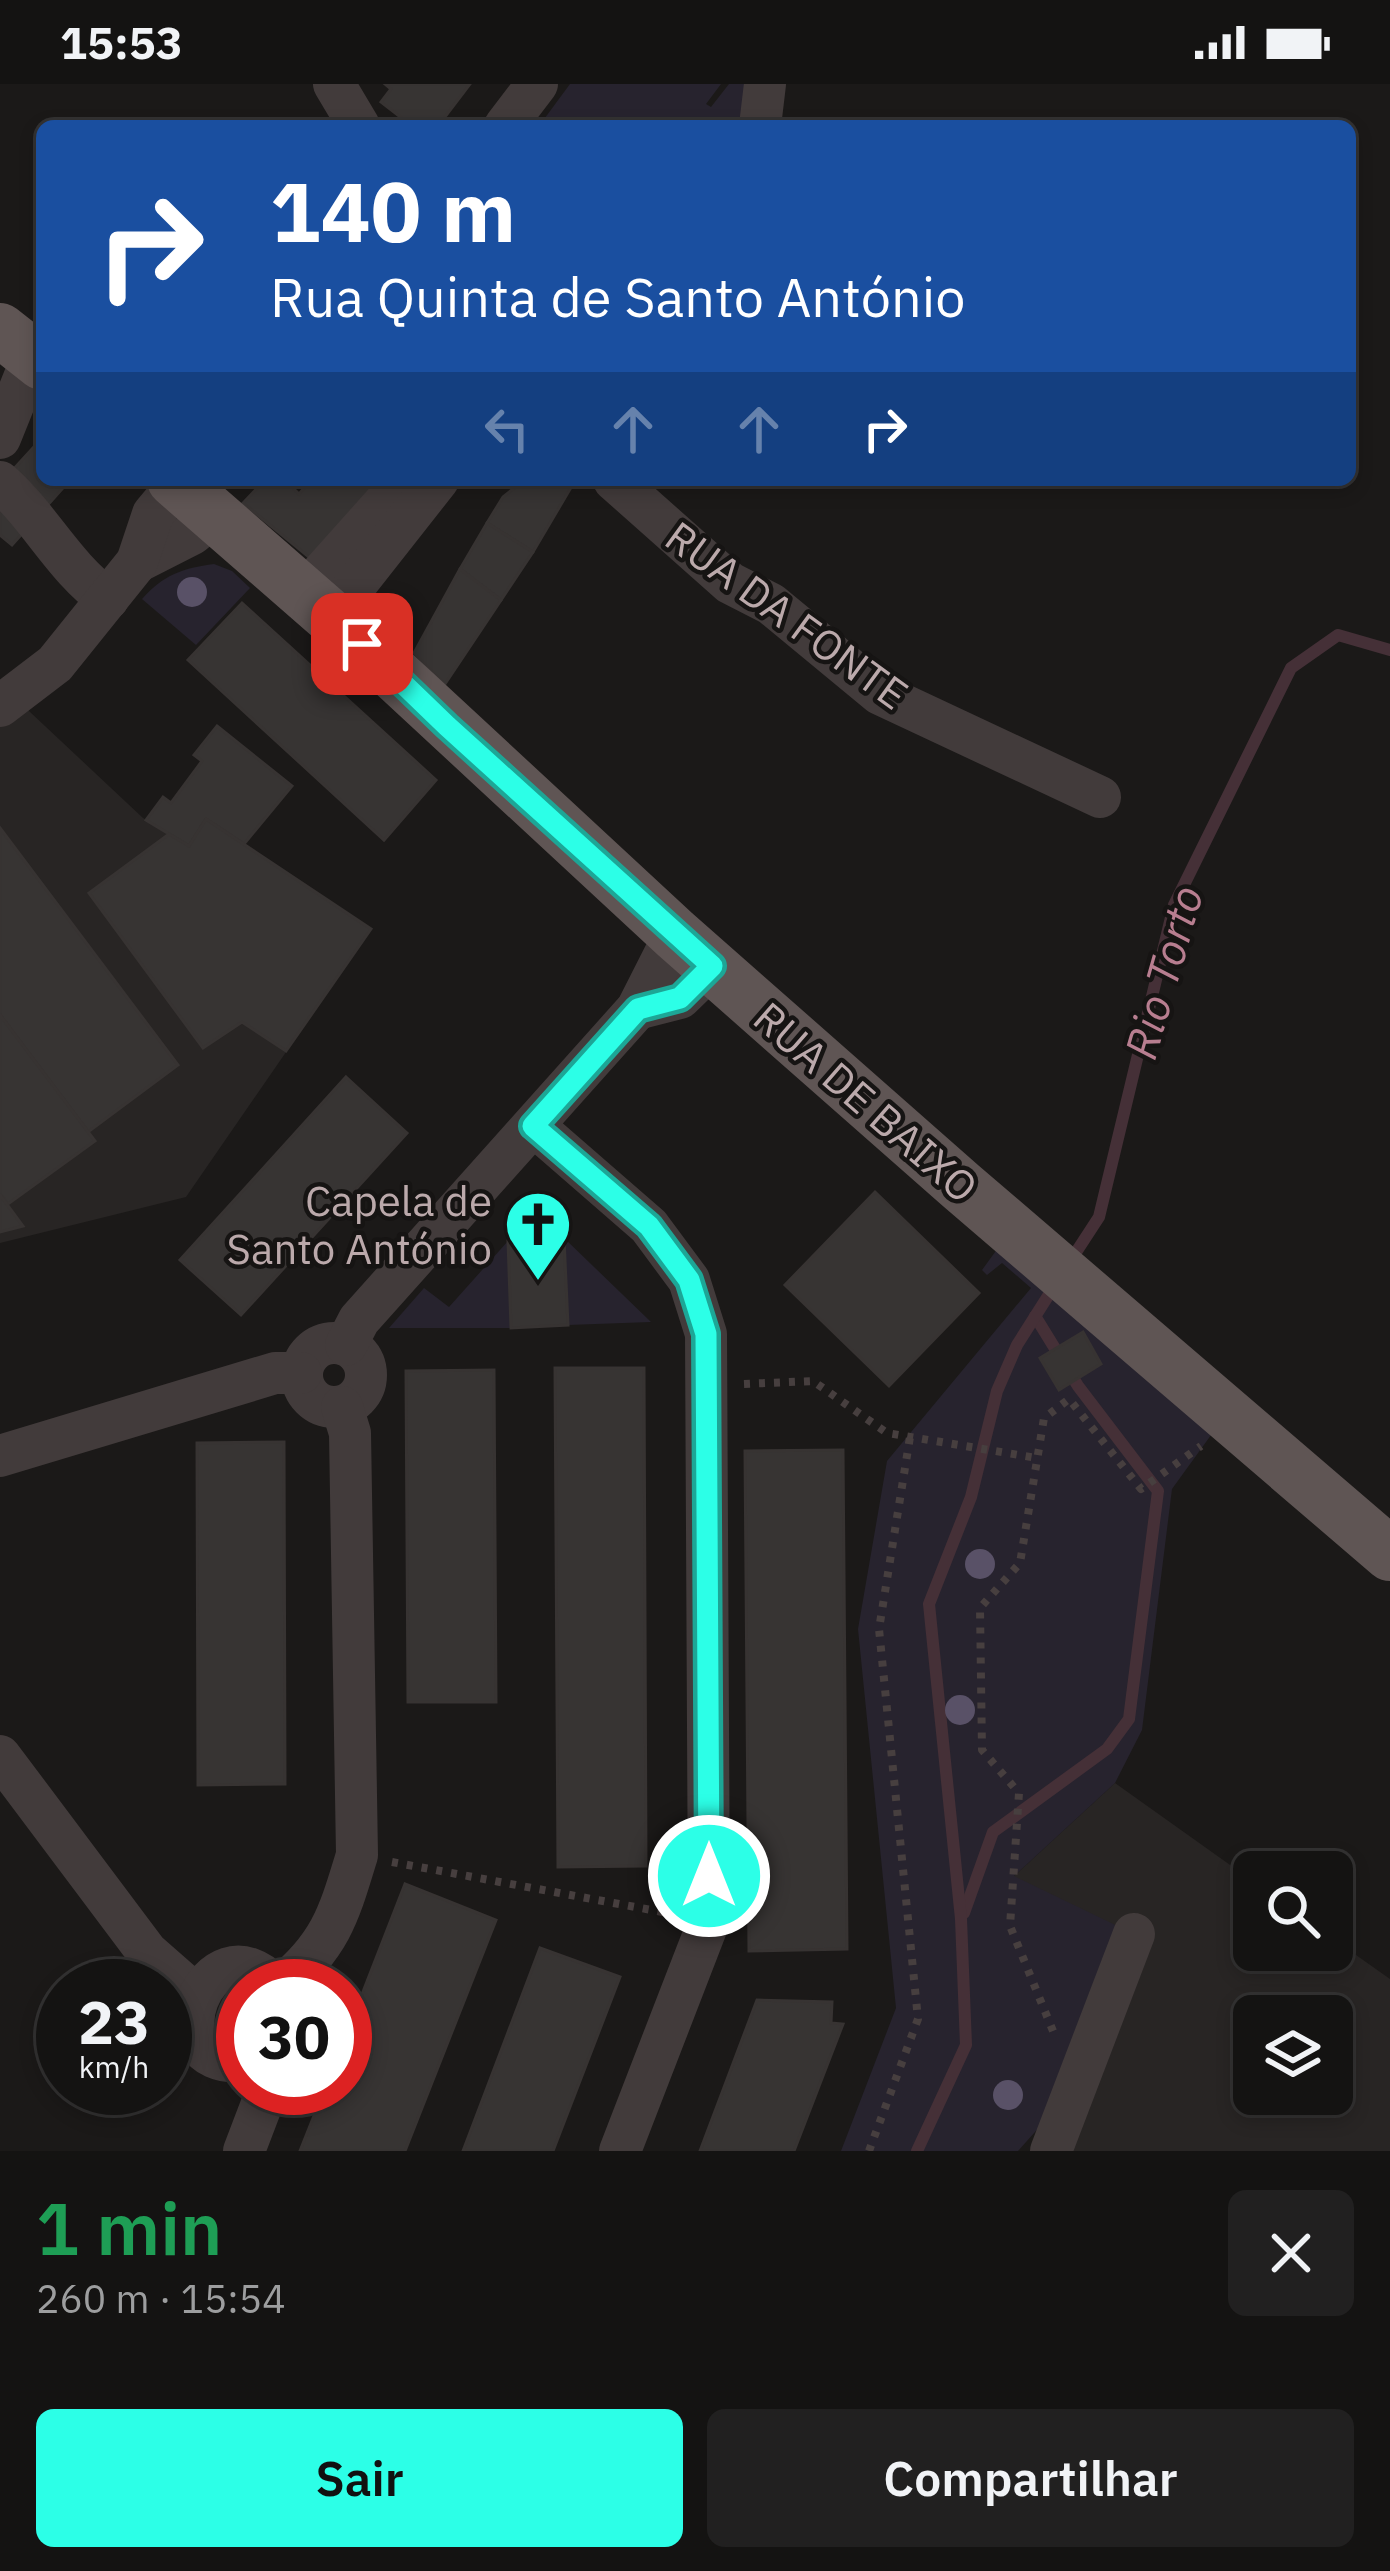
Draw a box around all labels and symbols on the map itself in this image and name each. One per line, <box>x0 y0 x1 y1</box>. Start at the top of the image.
street label: RUA DA FONTE <box>655 509 919 721</box>
pin <box>311 593 413 695</box>
water label: Rio Torto <box>1111 879 1215 1065</box>
street label: RUA DE BAIXO <box>743 990 989 1214</box>
place label: Capela de Santo António <box>227 1173 492 1276</box>
church icon: Capela de Santo António <box>503 1189 573 1283</box>
position arrow <box>646 1813 772 1939</box>
speed limit sign: 30 <box>216 1959 372 2115</box>

